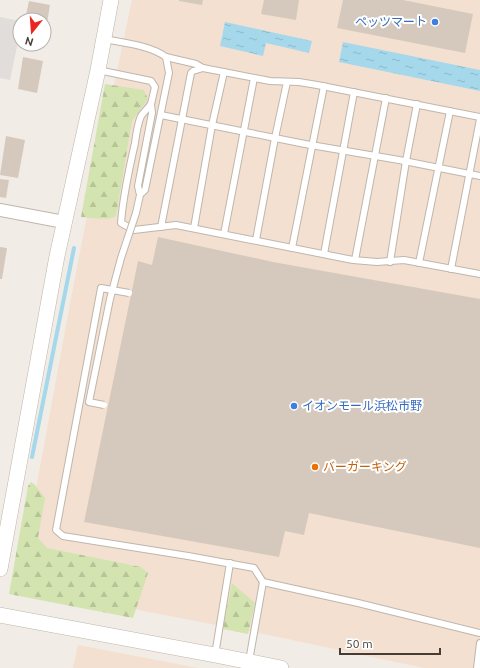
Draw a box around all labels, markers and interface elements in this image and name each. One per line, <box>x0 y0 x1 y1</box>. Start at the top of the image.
north arrow <box>12 12 52 52</box>
place label: ペッツマート <box>355 15 427 28</box>
marker: ペッツマート <box>430 17 440 27</box>
text: N <box>23 35 35 49</box>
place label: イオンモール浜松市野 <box>302 399 422 412</box>
marker: イオンモール浜松市野 <box>289 401 299 411</box>
place label: バーガーキング <box>323 460 407 473</box>
marker: バーガーキング <box>310 462 320 472</box>
scale bar <box>340 630 440 656</box>
text: 50 m <box>346 637 373 650</box>

